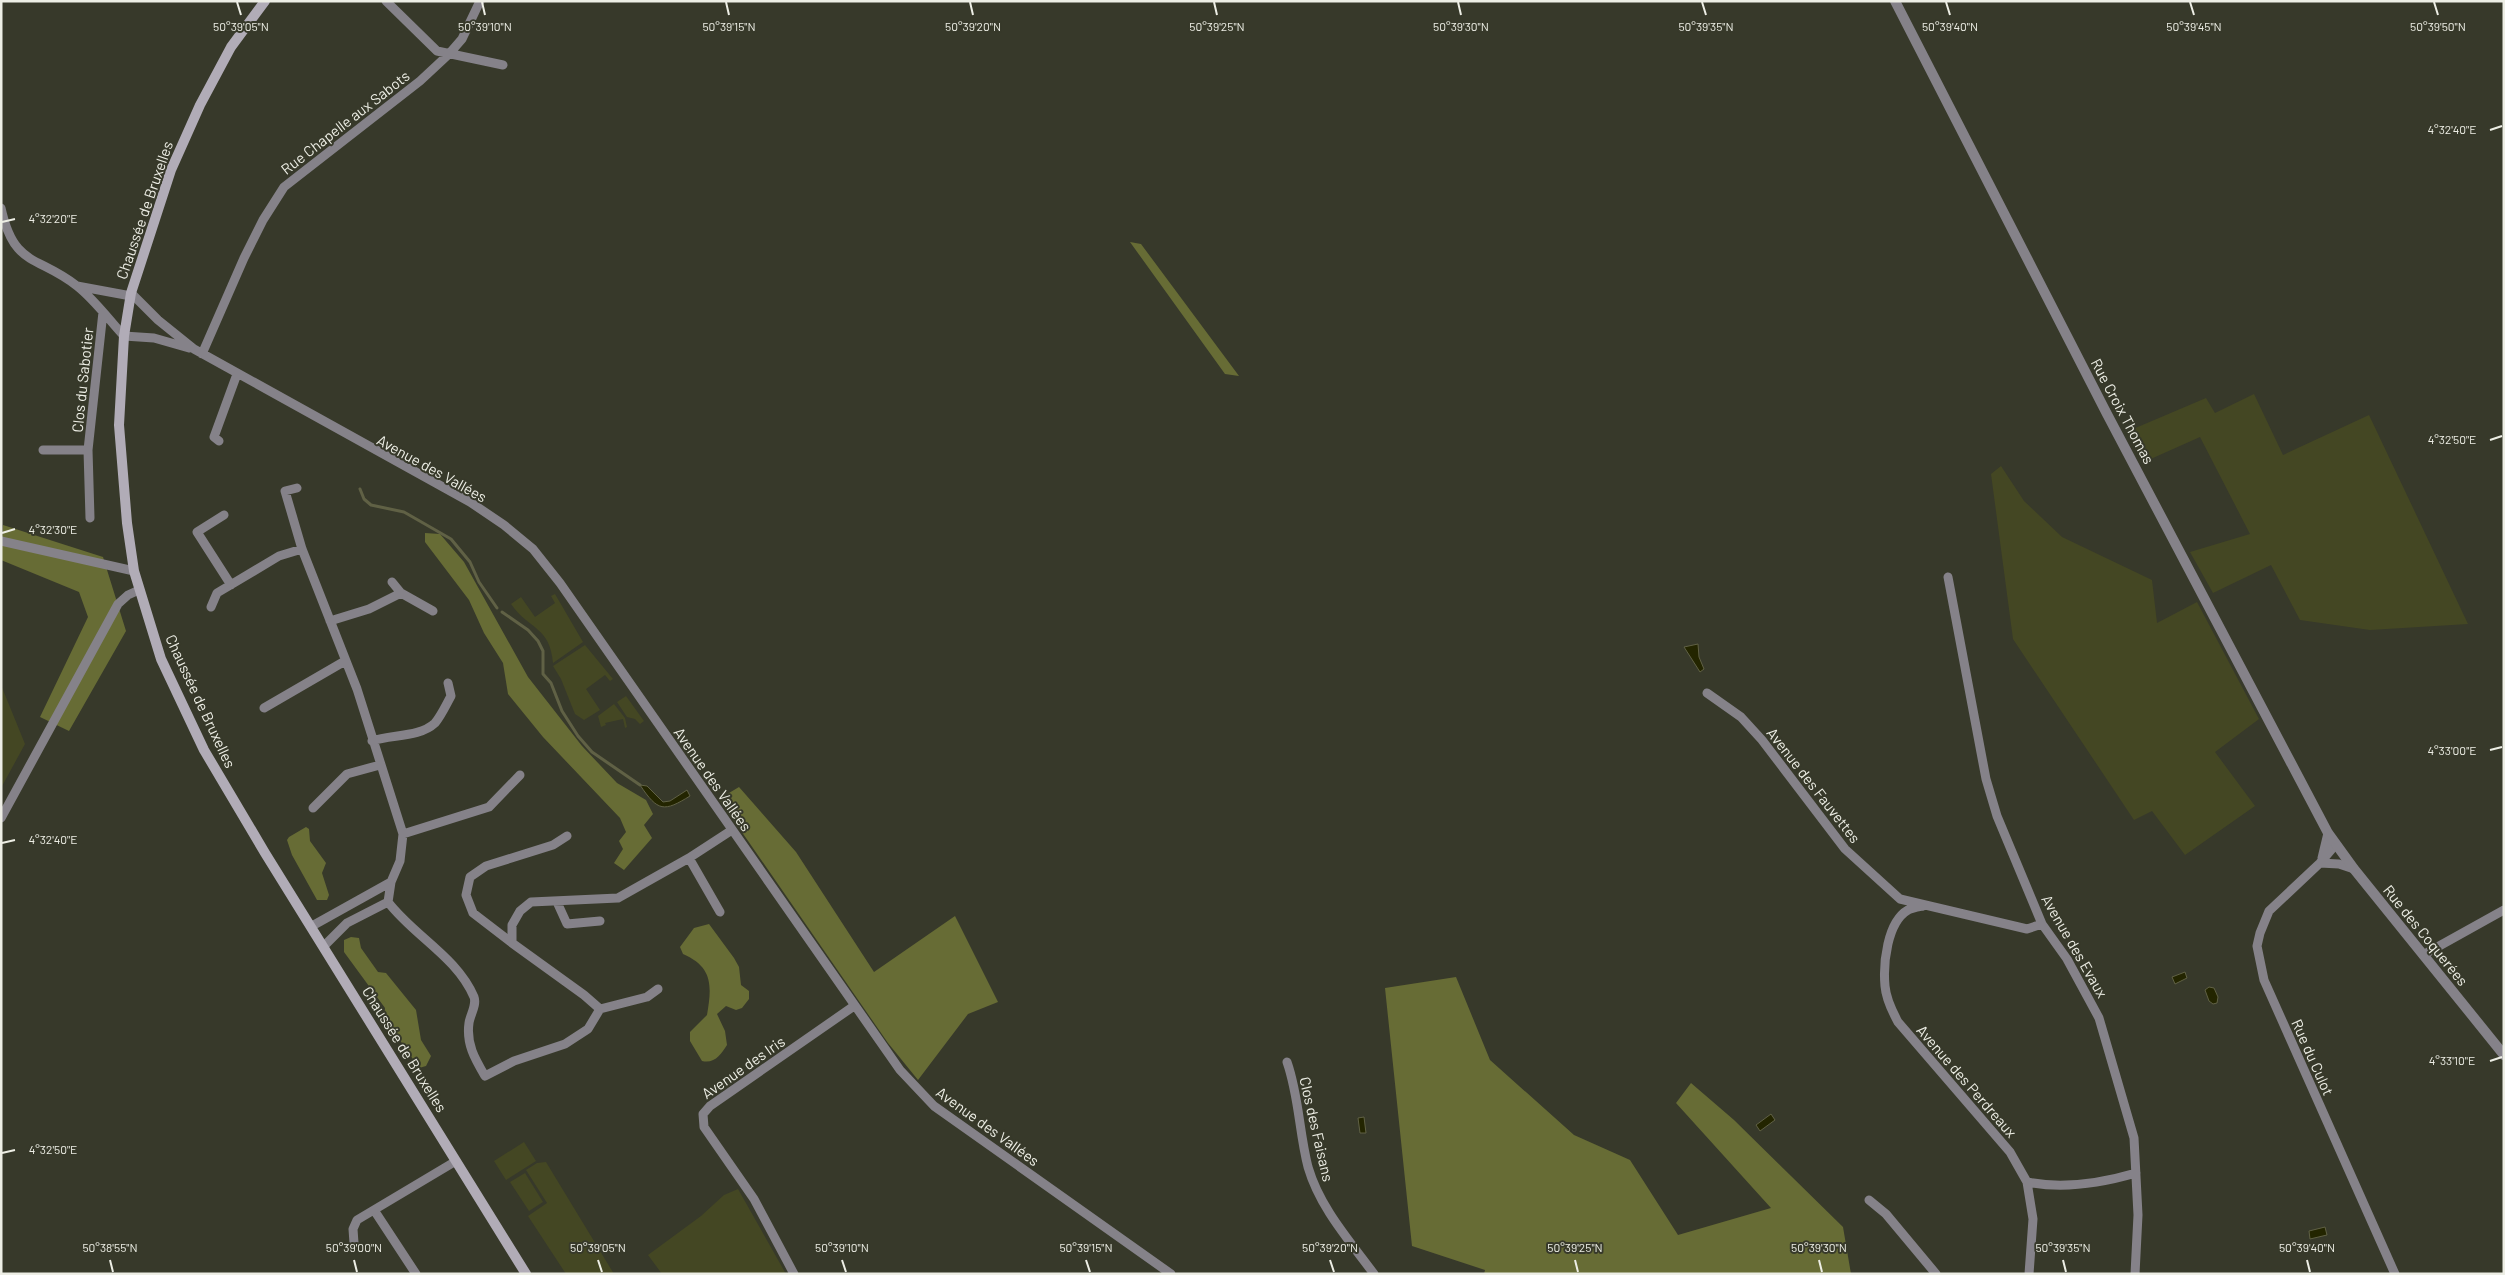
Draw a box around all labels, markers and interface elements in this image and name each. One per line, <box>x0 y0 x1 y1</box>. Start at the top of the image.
text: 50°39'05"N <box>213 19 269 33</box>
text: 50°39'10"N <box>458 19 512 33</box>
text: 50°39'15"N <box>702 19 756 33</box>
text: 50°39'20"N <box>945 19 1001 33</box>
text: 50°39'25"N <box>1189 19 1245 33</box>
text: 50°39'30"N <box>1433 19 1489 33</box>
text: 50°39'35"N <box>1678 19 1734 33</box>
text: 50°39'40"N <box>1922 19 1978 33</box>
text: 50°39'45"N <box>2166 19 2222 33</box>
text: 50°39'50"N <box>2410 19 2466 33</box>
street label: Rue Chapelle aux Sabots <box>277 66 413 178</box>
text: 4°32'40"E <box>2427 122 2477 136</box>
street label: Chaussée de Bruxelles <box>112 139 176 281</box>
text: 4°32'20"E <box>28 211 78 225</box>
street label: Clos du Sabotier <box>68 326 97 433</box>
street label: Rue Croix Thomas <box>2088 355 2158 467</box>
street label: Avenue des Vallées <box>374 430 490 506</box>
text: 4°32'50"E <box>2428 432 2476 446</box>
text: 4°32'30"E <box>29 522 77 536</box>
street label: Chaussée de Bruxelles <box>162 631 240 771</box>
street label: Avenue des Vallées <box>670 724 756 834</box>
street label: Avenue des Fauvettes <box>1763 724 1865 846</box>
text: 4°33'00"E <box>2427 743 2477 757</box>
text: 4°32'40"E <box>28 832 78 846</box>
street label: Rue des Coquerées <box>2380 881 2472 989</box>
street label: Avenue des Evaux <box>2038 891 2112 1001</box>
street label: Chaussée de Bruxelles <box>359 983 451 1115</box>
street label: Rue du Culot <box>2288 1016 2338 1098</box>
street label: Avenue des Perdreaux <box>1913 1021 2021 1141</box>
street label: Avenue des Iris <box>698 1032 788 1102</box>
text: 4°33'10"E <box>2429 1053 2475 1067</box>
street label: Clos des Faisans <box>1296 1075 1338 1183</box>
street label: Avenue des Vallées <box>933 1083 1043 1169</box>
text: 4°32'50"E <box>29 1142 77 1156</box>
text: 50°38'55"N <box>82 1240 138 1254</box>
text: 50°39'00"N <box>326 1240 382 1254</box>
text: 50°39'05"N <box>570 1240 626 1254</box>
text: 50°39'10"N <box>815 1240 869 1254</box>
text: 50°39'15"N <box>1059 1240 1113 1254</box>
text: 50°39'20"N <box>1302 1240 1358 1254</box>
text: 50°39'25"N <box>1547 1240 1603 1254</box>
text: 50°39'30"N <box>1791 1240 1847 1254</box>
text: 50°39'35"N <box>2035 1240 2091 1254</box>
text: 50°39'40"N <box>2279 1240 2335 1254</box>

